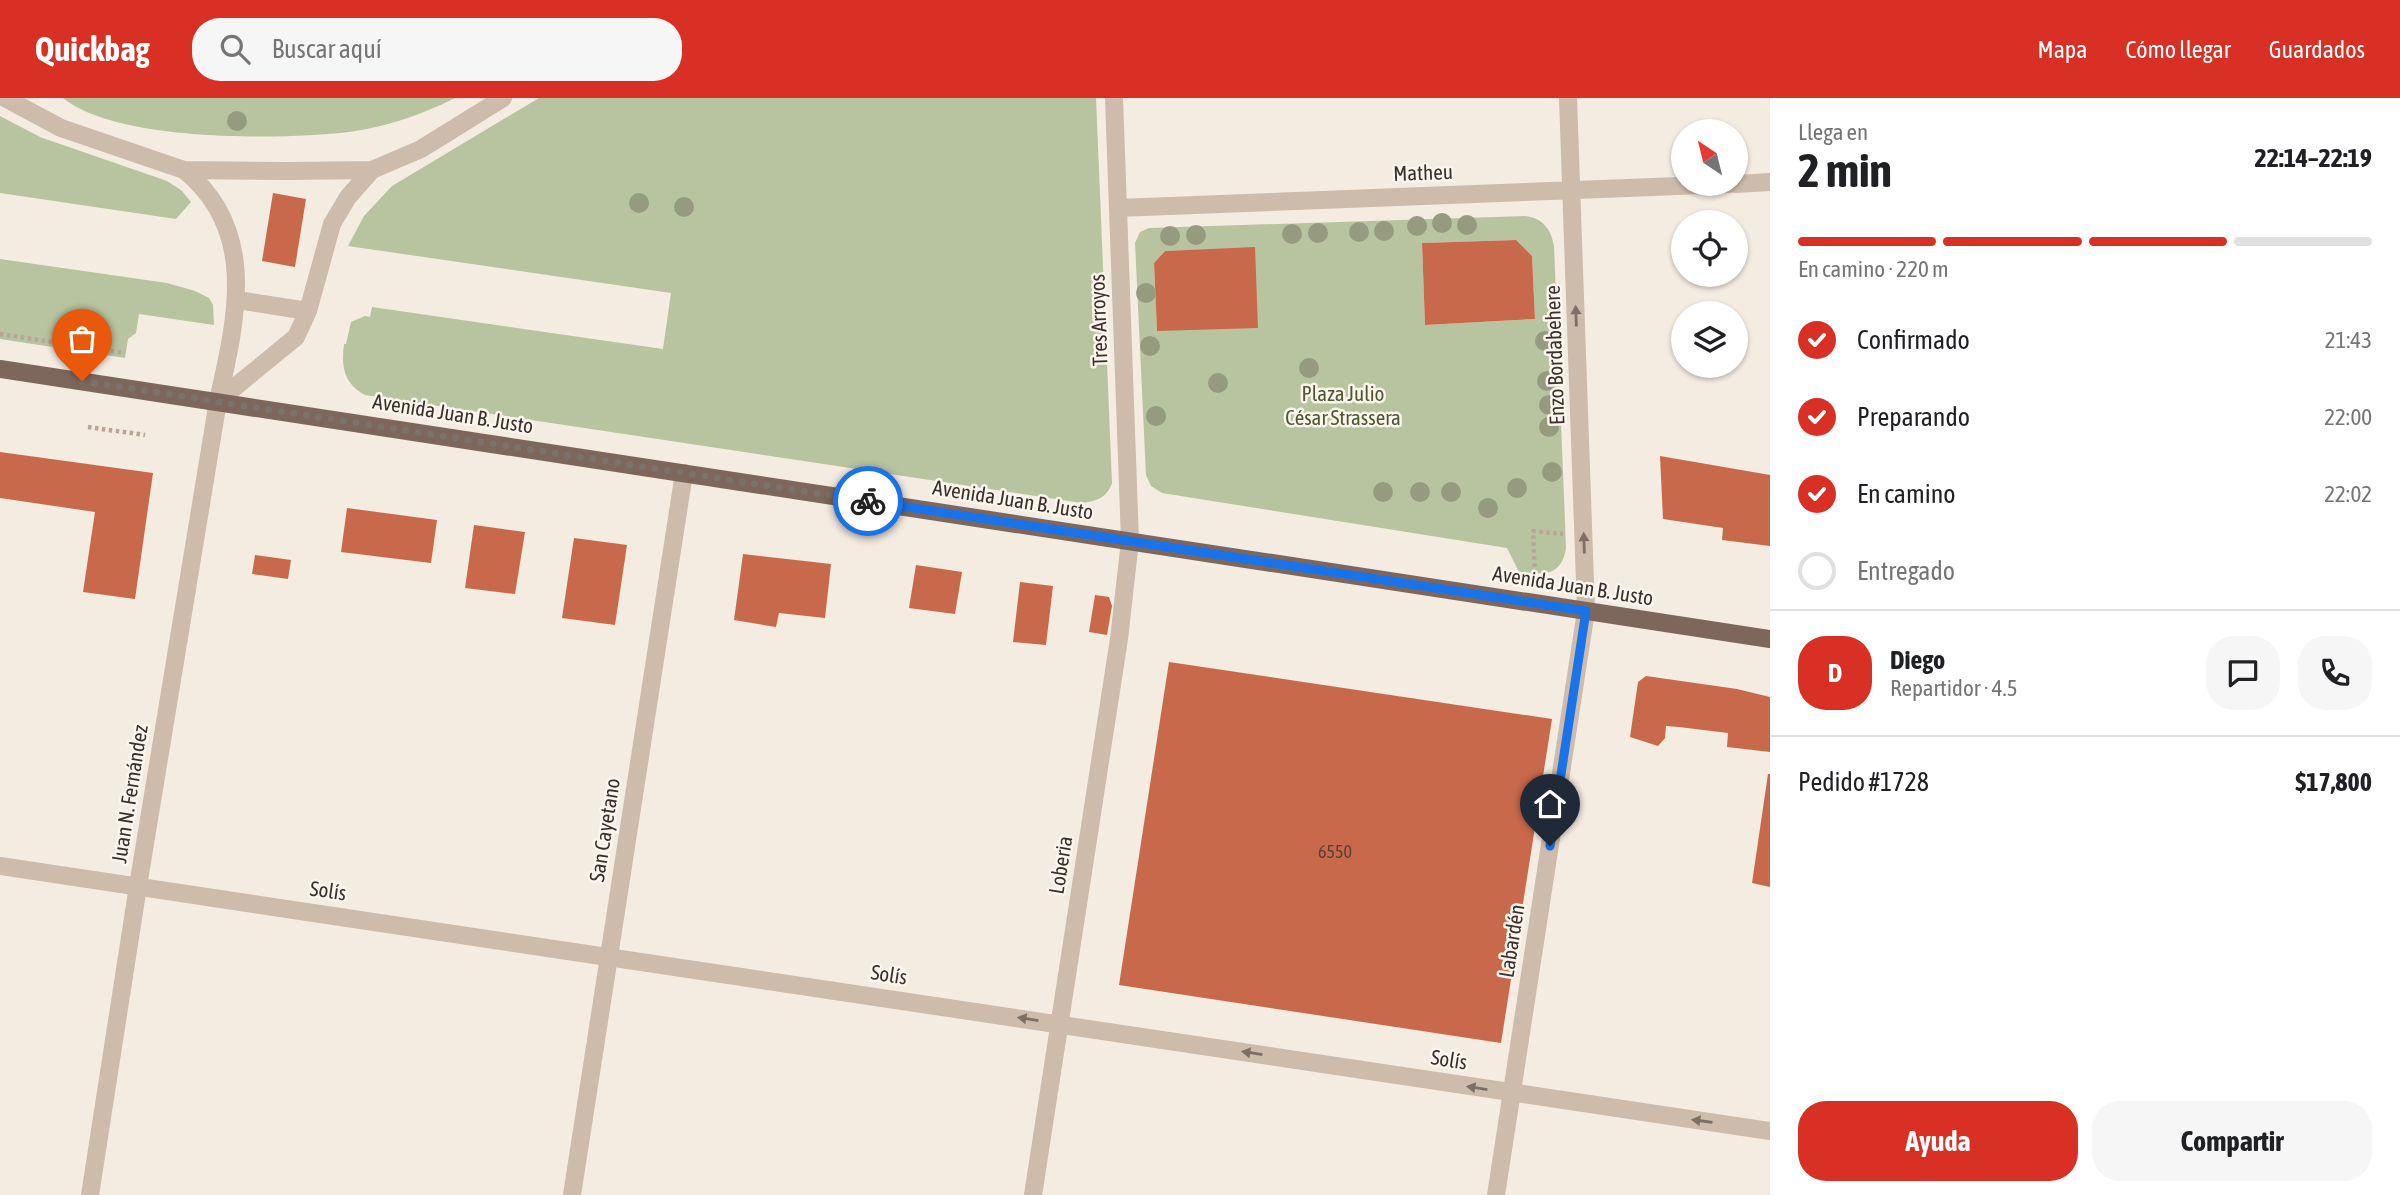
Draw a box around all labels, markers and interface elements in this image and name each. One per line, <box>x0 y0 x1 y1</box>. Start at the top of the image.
search box <box>192 18 682 81</box>
text: Quickbag <box>35 30 150 68</box>
icon: search <box>216 30 254 68</box>
text: Buscar aquí <box>272 34 382 64</box>
text: Mapa <box>2038 36 2087 63</box>
text: Cómo llegar <box>2125 36 2231 63</box>
text: Guardados <box>2269 36 2365 63</box>
north arrow <box>1671 119 1748 196</box>
map controls <box>1671 119 1748 378</box>
text: Llega en <box>1798 119 1868 145</box>
text: 22:14–22:19 <box>2255 143 2372 173</box>
text: 2 min <box>1798 144 1892 197</box>
street label: Matheu <box>1393 159 1453 185</box>
button: locate <box>1671 210 1748 287</box>
text: En camino · 220 m <box>1798 256 1949 282</box>
street label: Tres Arroyos <box>1084 274 1112 366</box>
street label: Enzo Bordabehere <box>1540 285 1568 425</box>
button: layers <box>1671 301 1748 378</box>
one-way arrow <box>1571 304 1582 326</box>
pin <box>52 309 112 381</box>
icon: bag <box>63 320 101 358</box>
icon: check <box>1798 321 1836 359</box>
text: Confirmado <box>1857 325 1970 355</box>
text: 21:43 <box>2325 327 2372 353</box>
park label: Plaza Julio César Strassera <box>1285 381 1401 429</box>
street label: Avenida Juan B. Justo <box>371 388 535 438</box>
icon: check <box>1798 398 1836 436</box>
text: Preparando <box>1857 402 1970 432</box>
text: 22:00 <box>2324 404 2372 430</box>
courier <box>833 466 903 536</box>
street label: Avenida Juan B. Justo <box>931 474 1095 524</box>
icon: check <box>1798 475 1836 513</box>
text: En camino <box>1857 479 1956 509</box>
text: 22:02 <box>2324 481 2372 507</box>
icon: bike <box>849 482 887 520</box>
one-way arrow <box>1578 532 1590 554</box>
text: Entregado <box>1857 556 1955 586</box>
street label: Avenida Juan B. Justo <box>1491 560 1655 610</box>
button: chat <box>2206 636 2280 710</box>
button: phone <box>2298 636 2372 710</box>
text: Diego <box>1890 645 1945 675</box>
text: D <box>1828 658 1842 688</box>
text: Repartidor · 4.5 <box>1890 675 2017 701</box>
street label: Juan N. Fernández <box>106 723 152 865</box>
text: Pedido #1728 <box>1798 767 1929 797</box>
text: $17,800 <box>2295 767 2372 797</box>
pin <box>1520 774 1580 846</box>
street label: San Cayetano <box>584 776 624 883</box>
icon: home <box>1531 785 1569 823</box>
street label: Loberia <box>1044 834 1076 896</box>
house number: 6550 <box>1318 841 1352 862</box>
street label: Solís <box>308 876 348 904</box>
street label: Labardén <box>1493 903 1529 979</box>
street label: Solís <box>869 959 909 989</box>
one-way arrow <box>1016 1013 1038 1024</box>
street label: Solís <box>1429 1044 1469 1074</box>
one-way arrow <box>1241 1048 1263 1059</box>
one-way arrow <box>1466 1082 1488 1093</box>
button: Ayuda <box>1798 1101 2078 1181</box>
button: Compartir <box>2092 1101 2372 1181</box>
one-way arrow <box>1691 1115 1713 1126</box>

